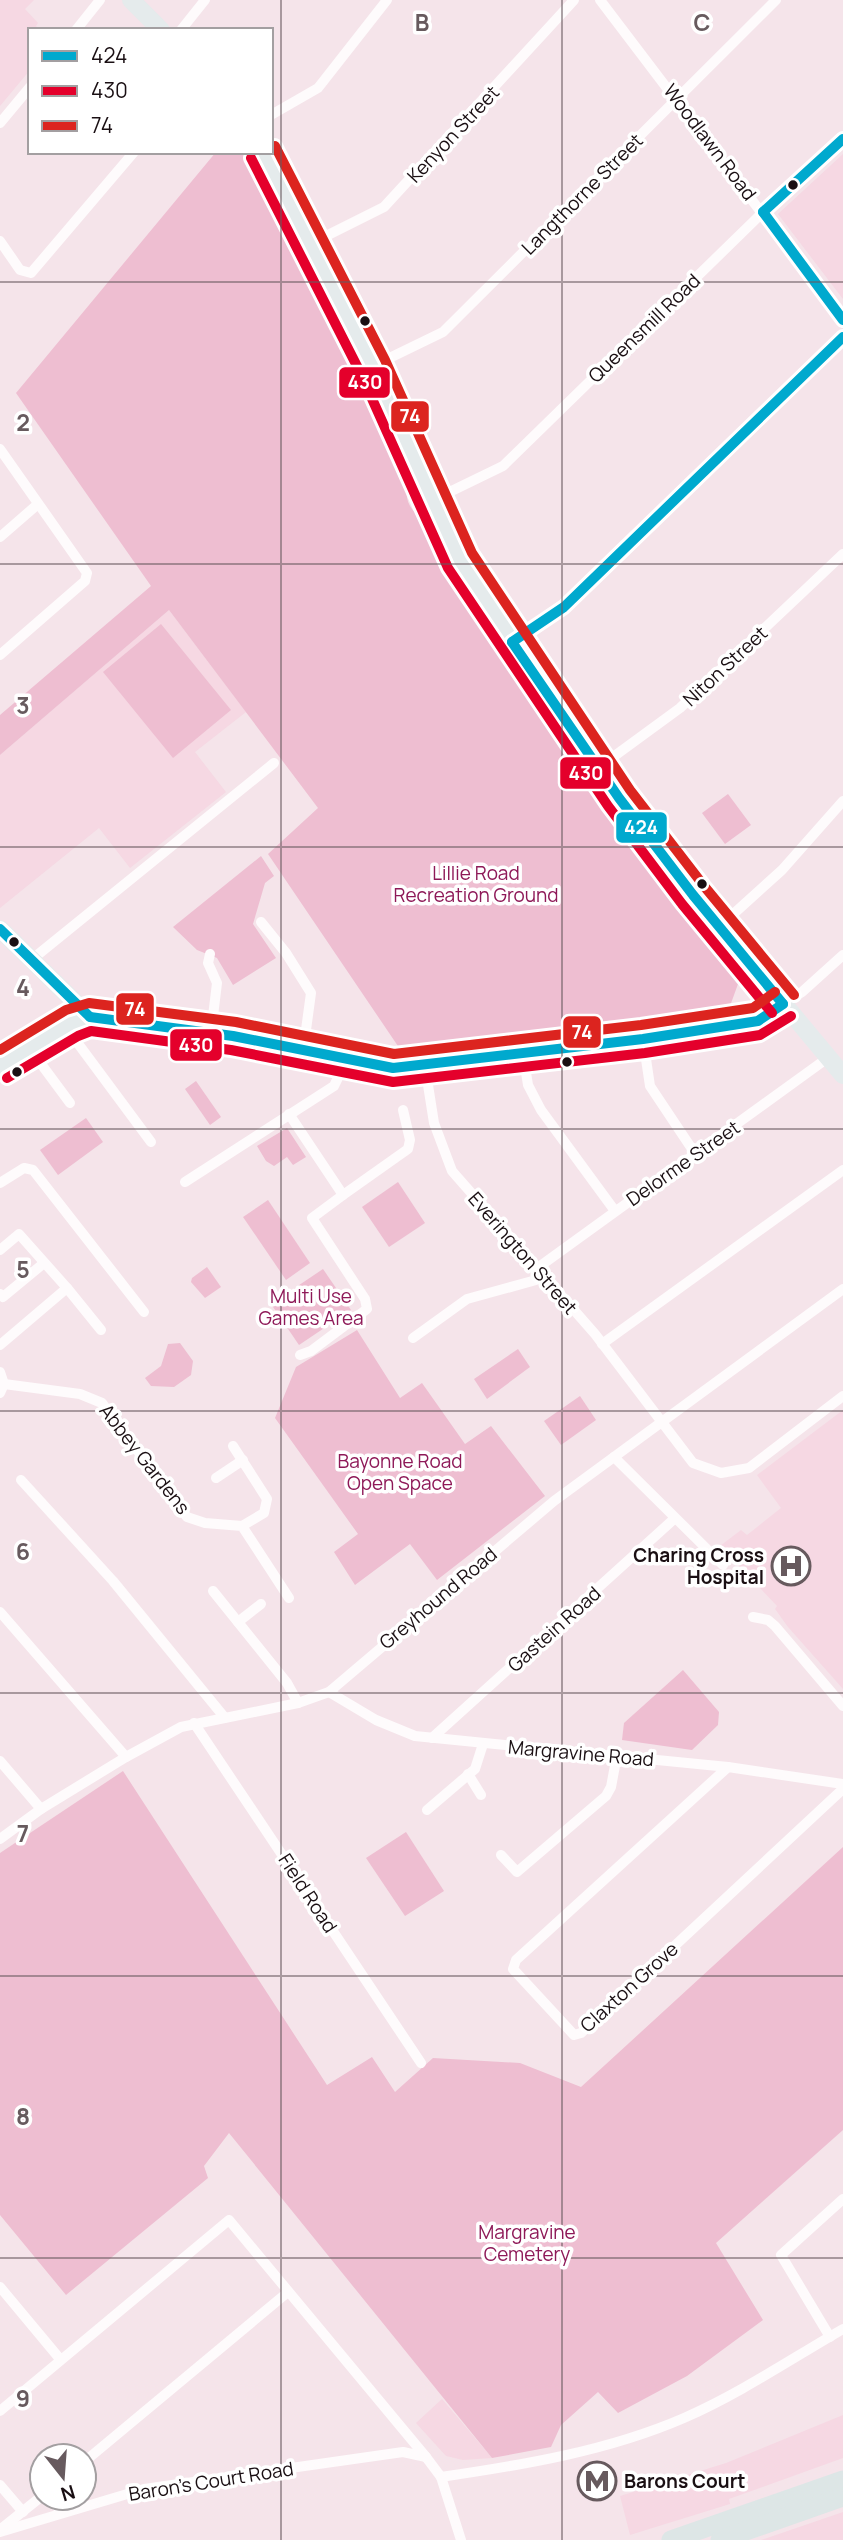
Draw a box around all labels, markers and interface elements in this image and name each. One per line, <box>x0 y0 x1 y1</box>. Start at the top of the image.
text: B <box>415 6 429 38</box>
text: C <box>694 6 711 38</box>
legend <box>28 28 273 154</box>
text: 424 <box>91 41 127 69</box>
text: 430 <box>91 76 128 104</box>
street label: Woodlawn Road <box>658 78 762 206</box>
street label: Kenyon Street <box>401 80 505 188</box>
text: 74 <box>91 111 113 139</box>
street label: Langthorne Street <box>516 128 648 260</box>
unlabelled marker <box>786 178 800 192</box>
street label: Queensmill Road <box>582 268 706 388</box>
unlabelled marker <box>358 314 372 328</box>
line badge: 430 <box>338 366 391 399</box>
text: 430 <box>347 369 383 395</box>
line badge: 74 <box>390 400 430 433</box>
text: 74 <box>400 403 420 429</box>
text: 2 <box>16 406 30 438</box>
street label: Niton Street <box>677 620 773 712</box>
text: 3 <box>16 689 30 721</box>
line badge: 430 <box>559 756 612 790</box>
text: 430 <box>568 760 604 786</box>
line badge: 424 <box>615 811 668 844</box>
text: 424 <box>624 814 658 840</box>
park label: Lillie Road Recreation Ground <box>393 860 559 908</box>
unlabelled marker <box>695 877 709 891</box>
unlabelled marker <box>7 935 21 949</box>
text: 4 <box>16 971 30 1003</box>
line badge: 74 <box>115 992 155 1026</box>
text: 74 <box>125 996 145 1022</box>
line badge: 74 <box>562 1015 602 1049</box>
text: 74 <box>572 1019 592 1045</box>
line badge: 430 <box>169 1028 223 1062</box>
text: 430 <box>178 1032 214 1058</box>
unlabelled marker <box>560 1055 574 1069</box>
unlabelled marker <box>10 1065 24 1079</box>
street label: Delorme Street <box>621 1114 745 1212</box>
street label: Everington Street <box>463 1186 583 1320</box>
text: 5 <box>16 1253 30 1285</box>
park label: Multi Use Games Area <box>258 1283 364 1331</box>
street label: Abbey Gardens <box>94 1399 196 1520</box>
park label: Bayonne Road Open Space <box>338 1448 462 1496</box>
text: 6 <box>16 1535 30 1567</box>
street label: Greyhound Road <box>374 1541 502 1655</box>
place label: Charing Cross Hospital <box>633 1542 764 1590</box>
hospital icon: Charing Cross Hospital <box>770 1545 812 1587</box>
street label: Gastein Road <box>502 1580 606 1678</box>
street label: Margravine Road <box>507 1734 655 1772</box>
text: 7 <box>17 1817 29 1849</box>
street label: Field Road <box>273 1848 343 1938</box>
street label: Claxton Grove <box>574 1936 684 2038</box>
text: 8 <box>16 2100 30 2132</box>
park label: Margravine Cemetery <box>478 2219 576 2267</box>
text: 9 <box>16 2382 30 2414</box>
north arrow <box>28 2442 98 2512</box>
street label: Baron's Court Road <box>127 2455 295 2507</box>
metro station icon: Barons Court <box>576 2460 618 2502</box>
place label: Barons Court <box>624 2468 746 2494</box>
text: N <box>58 2479 78 2508</box>

